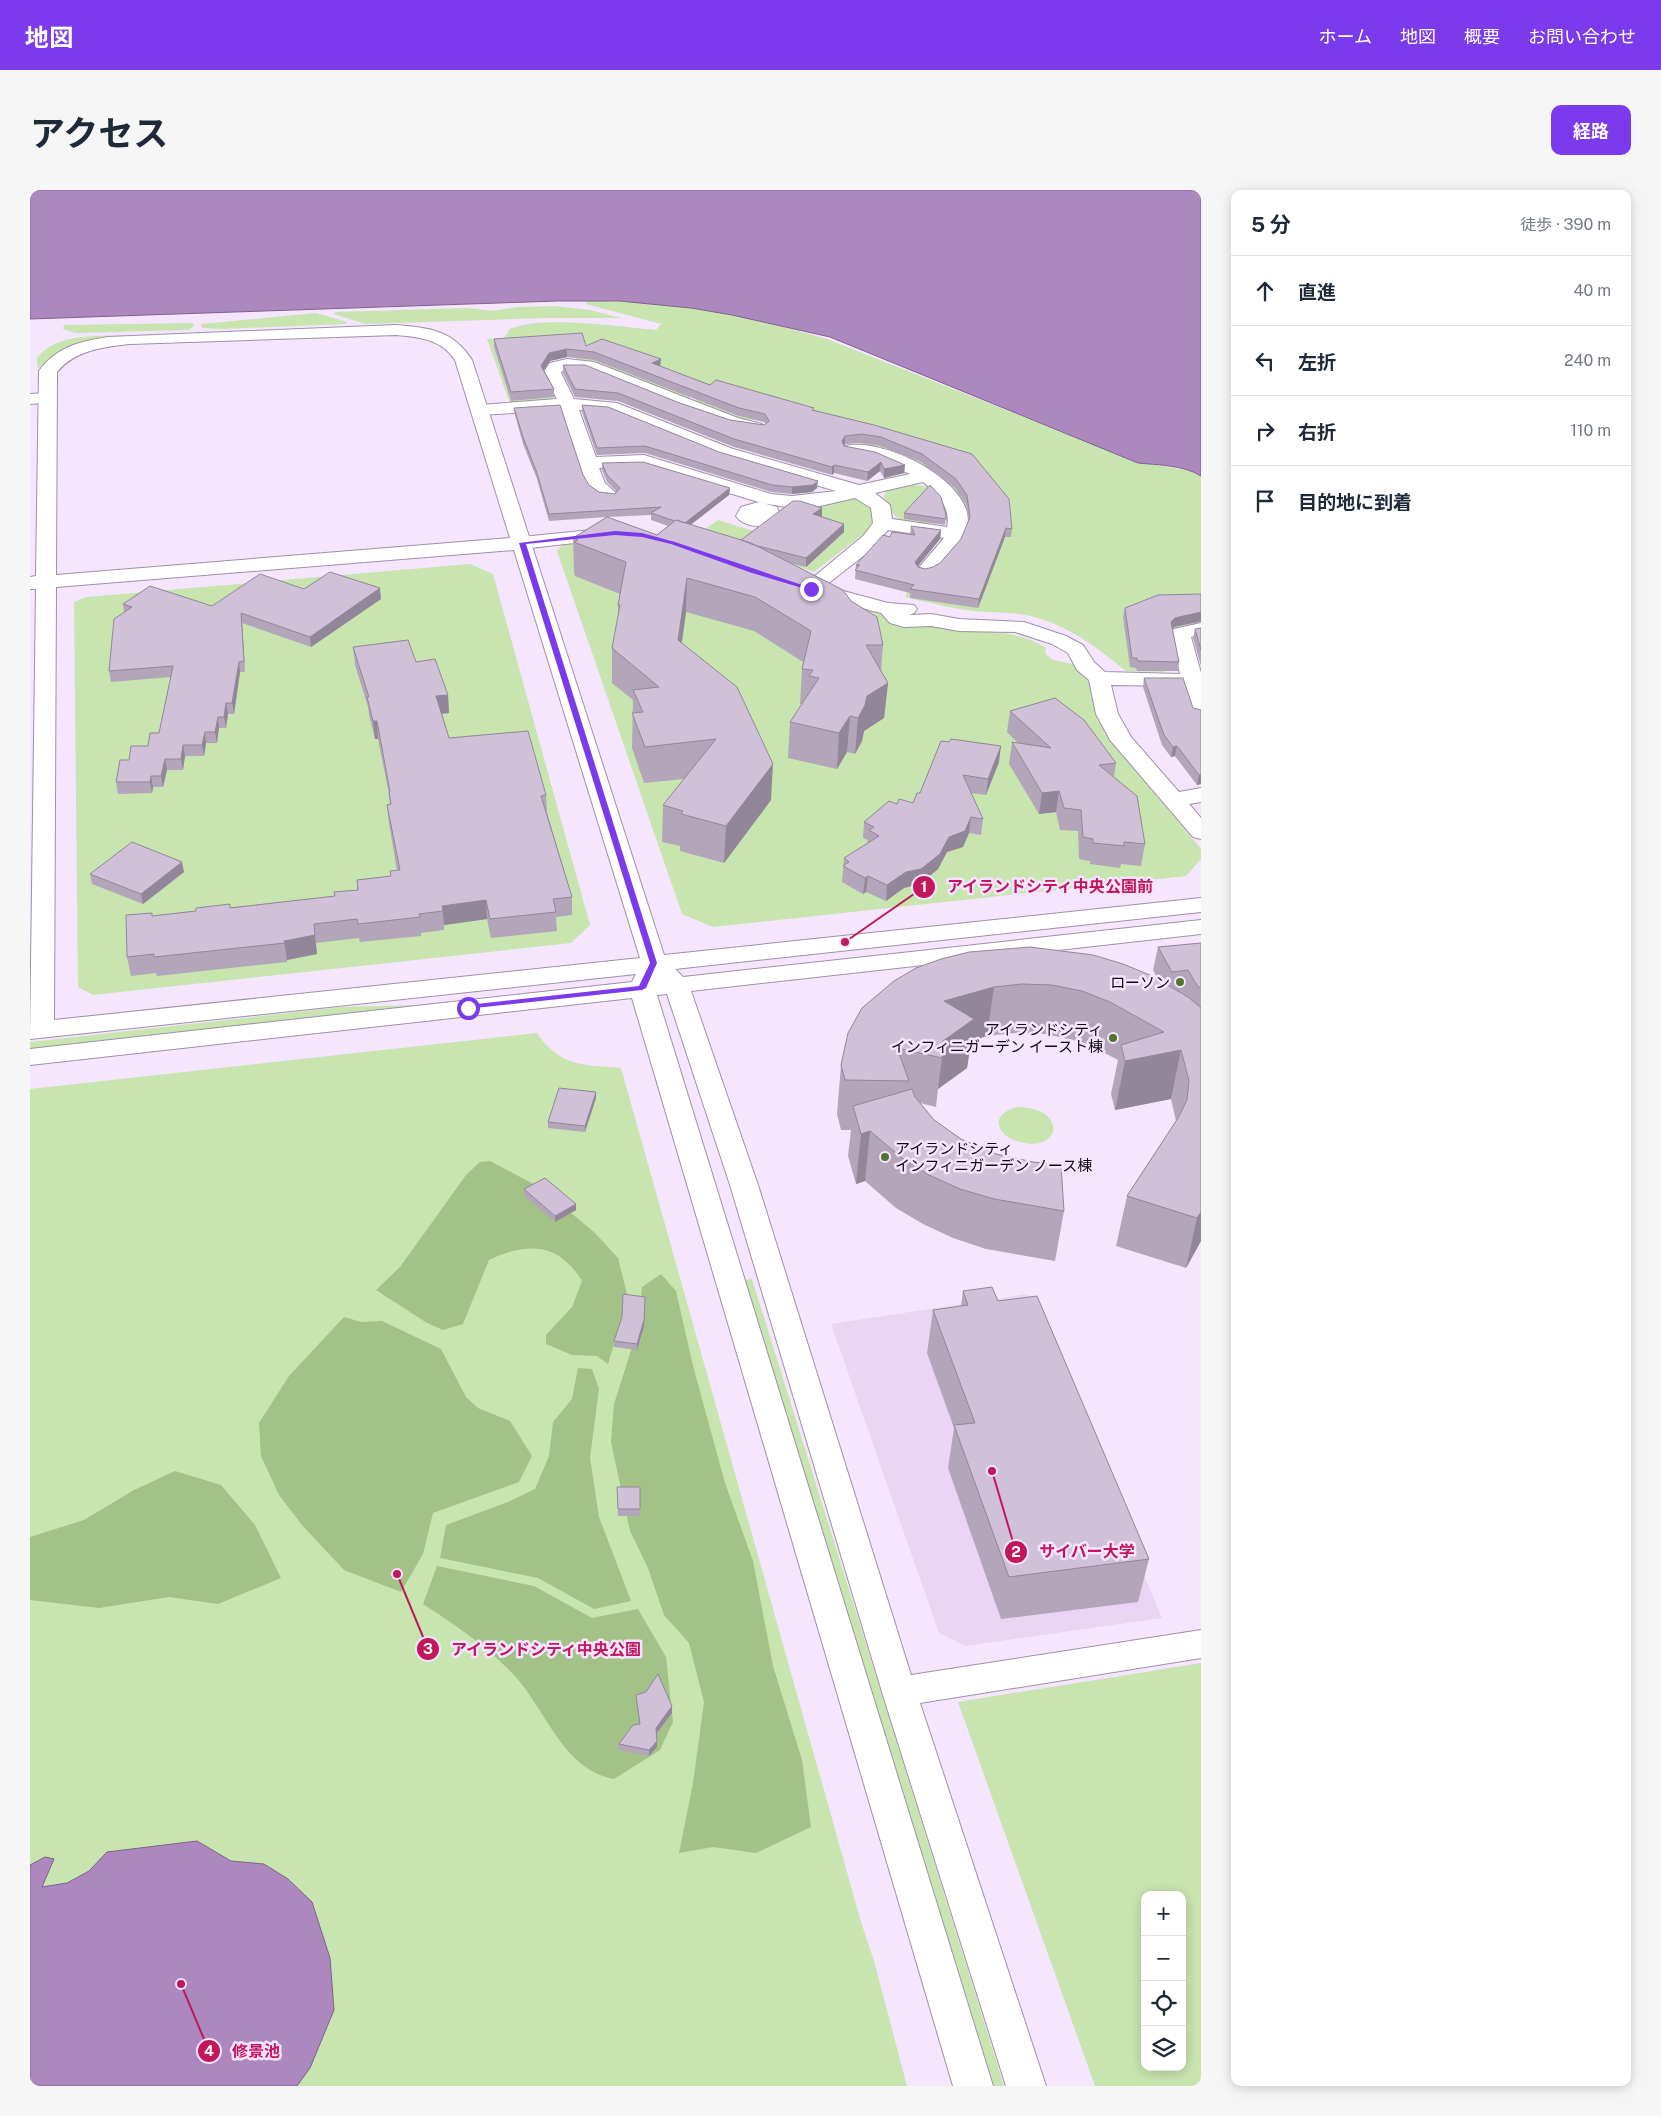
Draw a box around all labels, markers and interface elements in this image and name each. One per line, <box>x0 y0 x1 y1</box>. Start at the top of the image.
text: 地図 <box>25 23 73 51</box>
text: ホーム <box>1319 26 1372 47</box>
text: 地図 <box>1400 26 1436 47</box>
text: 概要 <box>1464 26 1500 47</box>
text: お問い合わせ <box>1528 26 1636 47</box>
button: 経路 <box>1551 105 1631 155</box>
text: アクセス <box>30 113 168 154</box>
text: 5 分 <box>1251 212 1291 237</box>
text: 徒歩 · 390 m <box>1520 215 1611 234</box>
icon: ahead <box>1251 277 1279 305</box>
text: 直進 <box>1298 281 1336 303</box>
text: 40 m <box>1573 281 1611 300</box>
icon: left <box>1251 347 1279 375</box>
text: 左折 <box>1298 351 1336 373</box>
text: 240 m <box>1564 351 1611 370</box>
icon: right <box>1251 417 1279 445</box>
text: 右折 <box>1298 421 1336 443</box>
text: 110 m <box>1570 421 1611 440</box>
icon: arrive <box>1251 487 1279 515</box>
text: 目的地に到着 <box>1298 491 1412 513</box>
route end <box>800 578 823 601</box>
callout: アイランドシティ中央公園前 <box>911 871 1164 902</box>
text: アイランドシティ中央公園前 <box>947 877 1153 896</box>
text: 1 <box>921 878 927 895</box>
place label: ローソン <box>1110 974 1170 991</box>
marker: ローソン <box>1174 976 1186 988</box>
route start <box>457 997 480 1020</box>
place label: アイランドシティ インフィニガーデン イースト棟 <box>891 1021 1103 1055</box>
marker: アイランドシティ インフィニガーデン イースト棟 <box>1107 1032 1119 1044</box>
place label: アイランドシティ インフィニガーデン ノース棟 <box>895 1140 1092 1174</box>
marker: アイランドシティ インフィニガーデン ノース棟 <box>879 1151 891 1163</box>
callout: サイバー大学 <box>1004 1536 1145 1567</box>
text: サイバー大学 <box>1039 1542 1135 1561</box>
text: 2 <box>1011 1543 1021 1560</box>
callout: アイランドシティ中央公園 <box>415 1634 652 1665</box>
text: 3 <box>423 1640 433 1657</box>
text: アイランドシティ中央公園 <box>451 1640 641 1659</box>
map controls <box>1141 1891 1186 2071</box>
button: + <box>1141 1891 1186 1936</box>
button: − <box>1141 1936 1186 1981</box>
button: locate <box>1141 1981 1186 2026</box>
button: layers <box>1141 2026 1186 2071</box>
callout: 修景池 <box>197 2036 290 2067</box>
text: 4 <box>204 2042 214 2059</box>
text: 修景池 <box>232 2042 280 2061</box>

